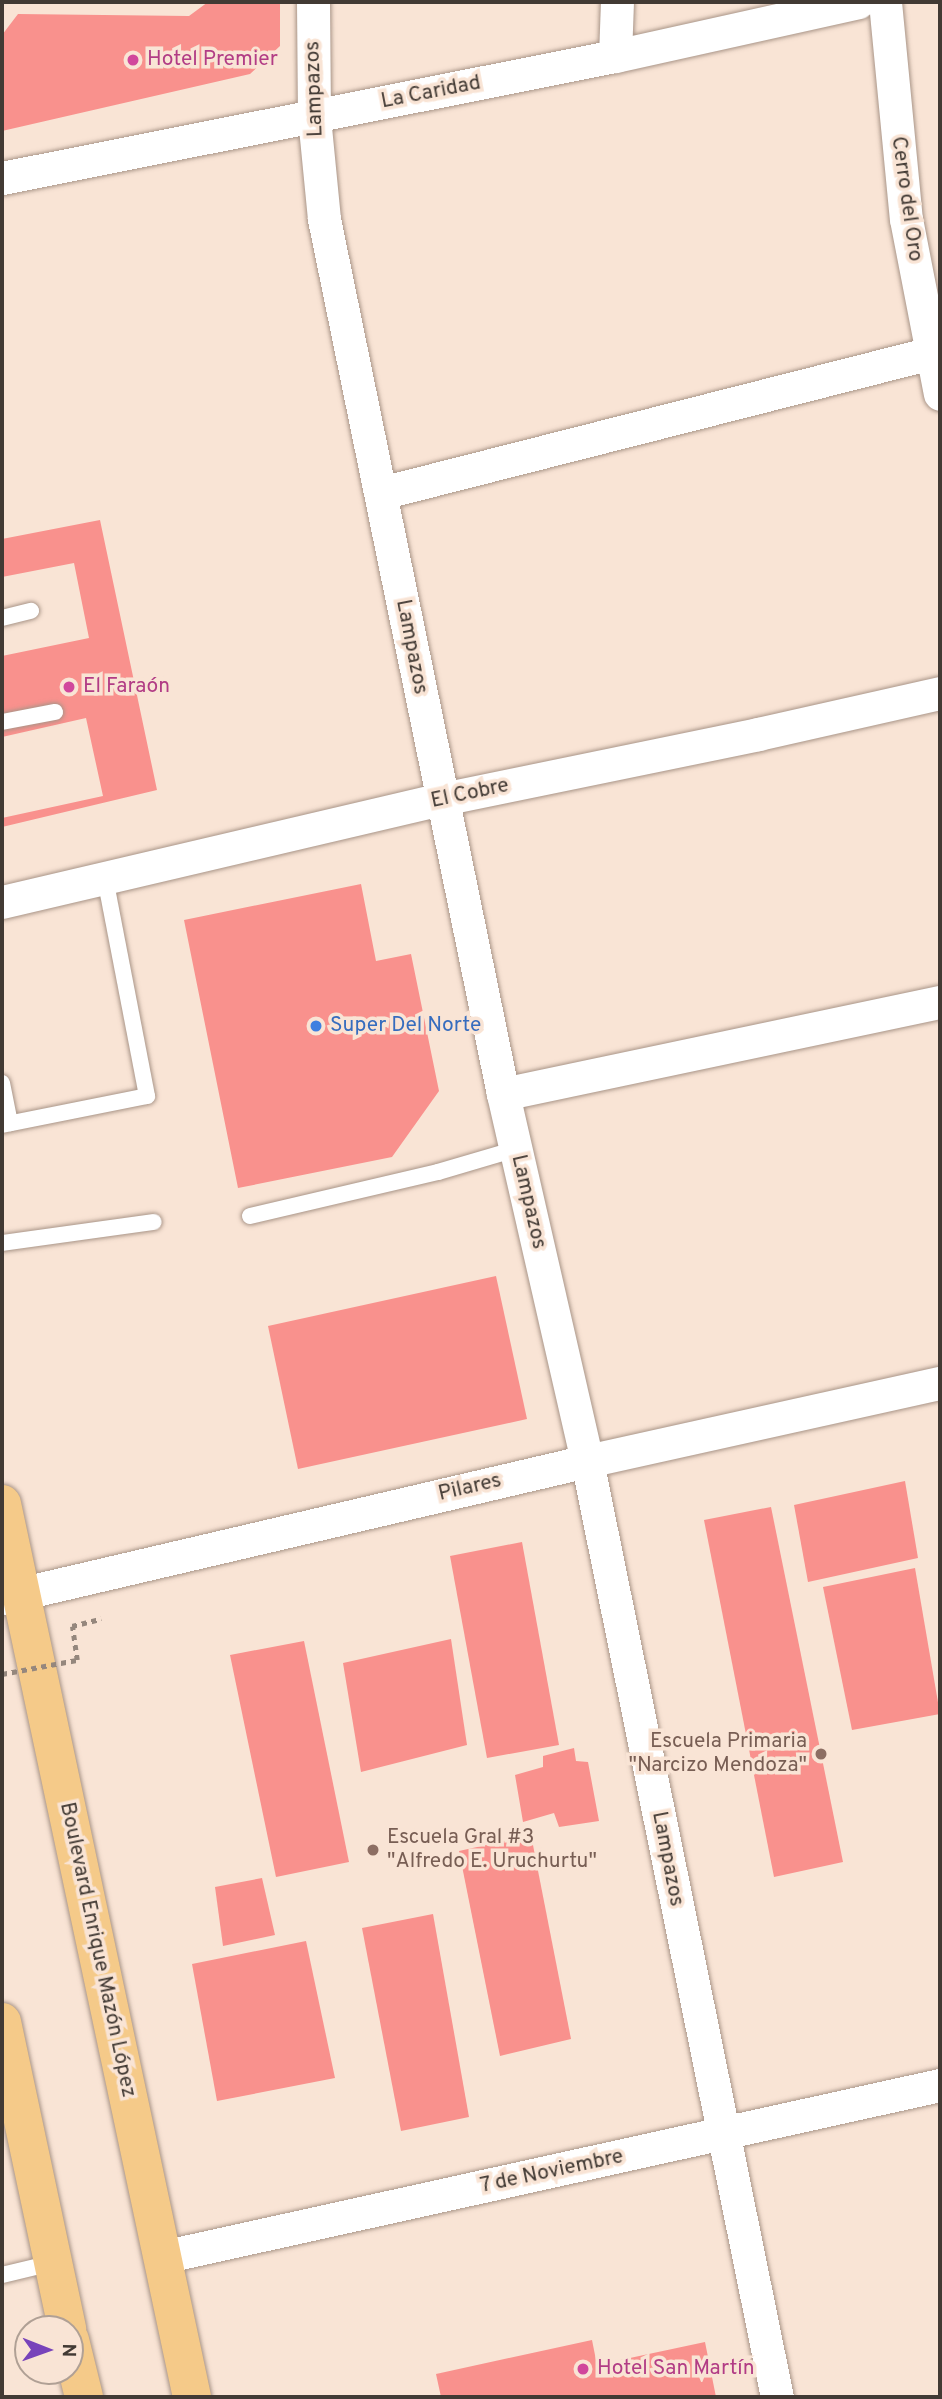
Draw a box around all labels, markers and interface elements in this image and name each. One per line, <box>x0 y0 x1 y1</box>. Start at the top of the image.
street label: Lampazos <box>301 41 329 137</box>
place label: Hotel Premier <box>147 47 278 73</box>
marker: Hotel Premier <box>125 52 141 68</box>
street label: La Caridad <box>379 71 483 115</box>
street label: Cerro del Oro <box>885 135 927 263</box>
street label: Lampazos <box>389 597 433 697</box>
place label: El Faraón <box>83 674 170 700</box>
marker: El Faraón <box>61 679 77 695</box>
street label: El Cobre <box>429 773 511 815</box>
place label: Super Del Norte <box>330 1013 481 1039</box>
marker: Super Del Norte <box>308 1018 324 1034</box>
street label: Lampazos <box>505 1152 551 1252</box>
street label: Pilares <box>436 1469 504 1507</box>
place label: Escuela Primaria "Narcizo Mendoza" <box>628 1729 807 1779</box>
marker: Escuela Primaria "Narcizo Mendoza" <box>813 1746 829 1762</box>
street label: Boulevard Enrique Mazón López <box>53 1800 141 2100</box>
street label: Lampazos <box>645 1809 689 1909</box>
place label: Escuela Gral #3 "Alfredo E. Uruchurtu" <box>387 1825 597 1875</box>
marker: Escuela Gral #3 "Alfredo E. Uruchurtu" <box>365 1842 381 1858</box>
street label: 7 de Noviembre <box>478 2144 626 2200</box>
north arrow <box>14 2315 84 2385</box>
text: N <box>56 2343 80 2357</box>
place label: Hotel San Martín <box>597 2356 755 2382</box>
marker: Hotel San Martín <box>575 2361 591 2377</box>

